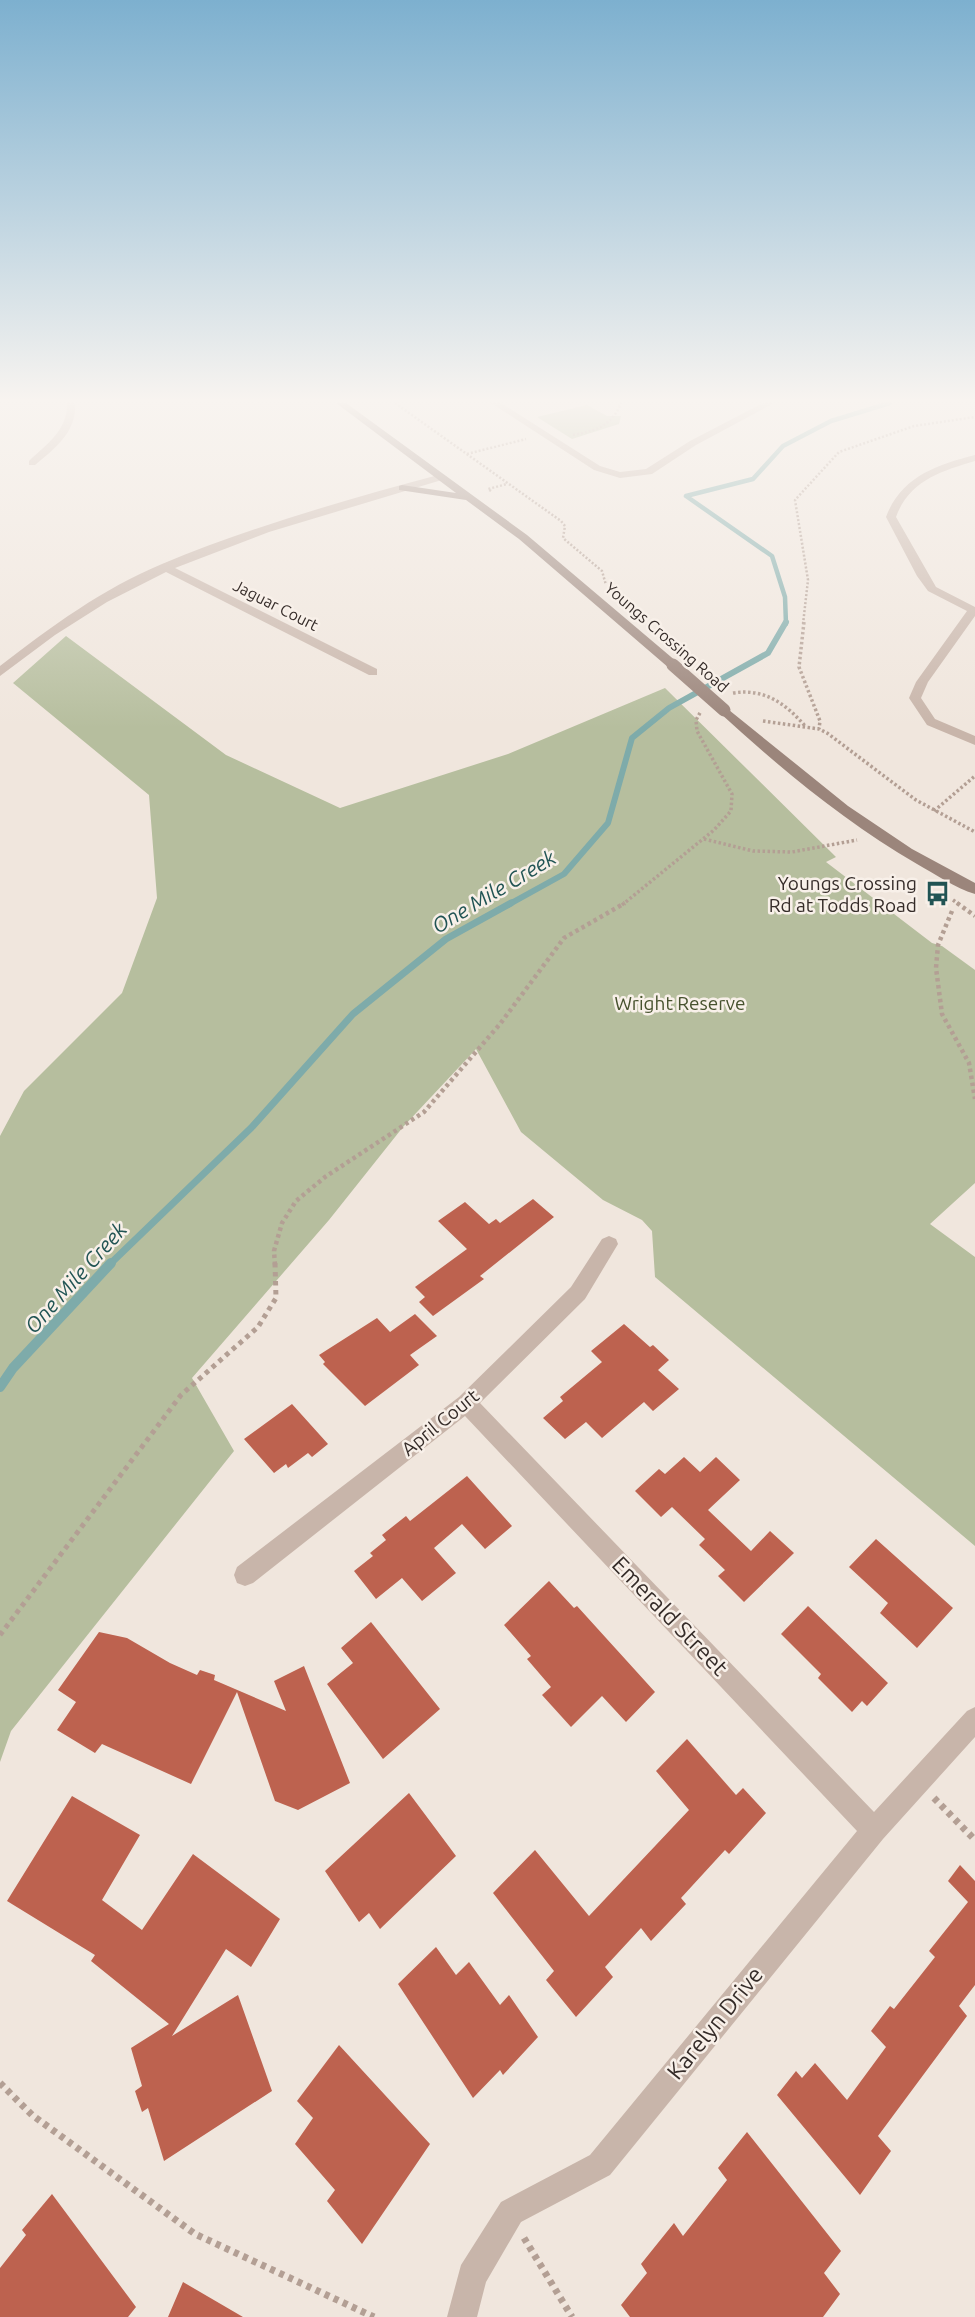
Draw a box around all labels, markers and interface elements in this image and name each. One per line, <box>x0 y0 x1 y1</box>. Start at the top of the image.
street label: Jaguar Court <box>230 576 322 634</box>
street label: Youngs Crossing Road <box>602 578 732 696</box>
water label: One Mile Creek <box>427 845 560 938</box>
place label: Youngs Crossing Rd at Todds Road <box>769 872 917 916</box>
bus stop icon: Youngs Crossing Rd at Todds Road <box>923 880 951 908</box>
park label: Wright Reserve <box>614 992 746 1014</box>
water label: One Mile Creek <box>19 1217 131 1338</box>
street label: April Court <box>397 1384 483 1460</box>
street label: Emerald Street <box>608 1551 733 1680</box>
street label: Karelyn Drive <box>662 1962 767 2084</box>

